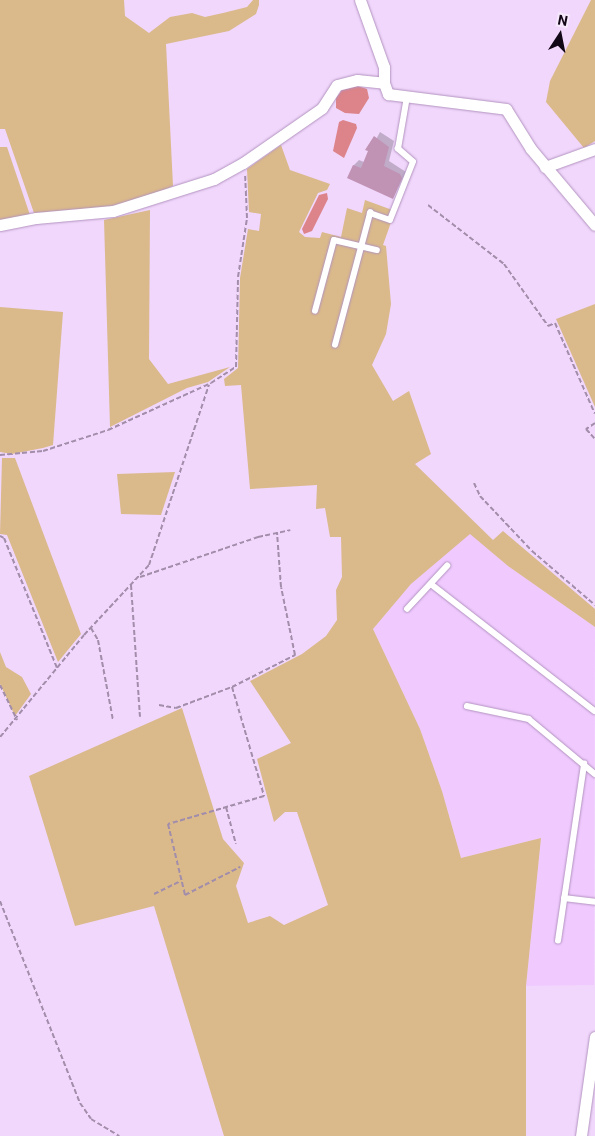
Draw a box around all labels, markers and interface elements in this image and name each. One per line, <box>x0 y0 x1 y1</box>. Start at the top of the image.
north arrow <box>535 10 585 60</box>
text: N <box>556 11 569 29</box>

